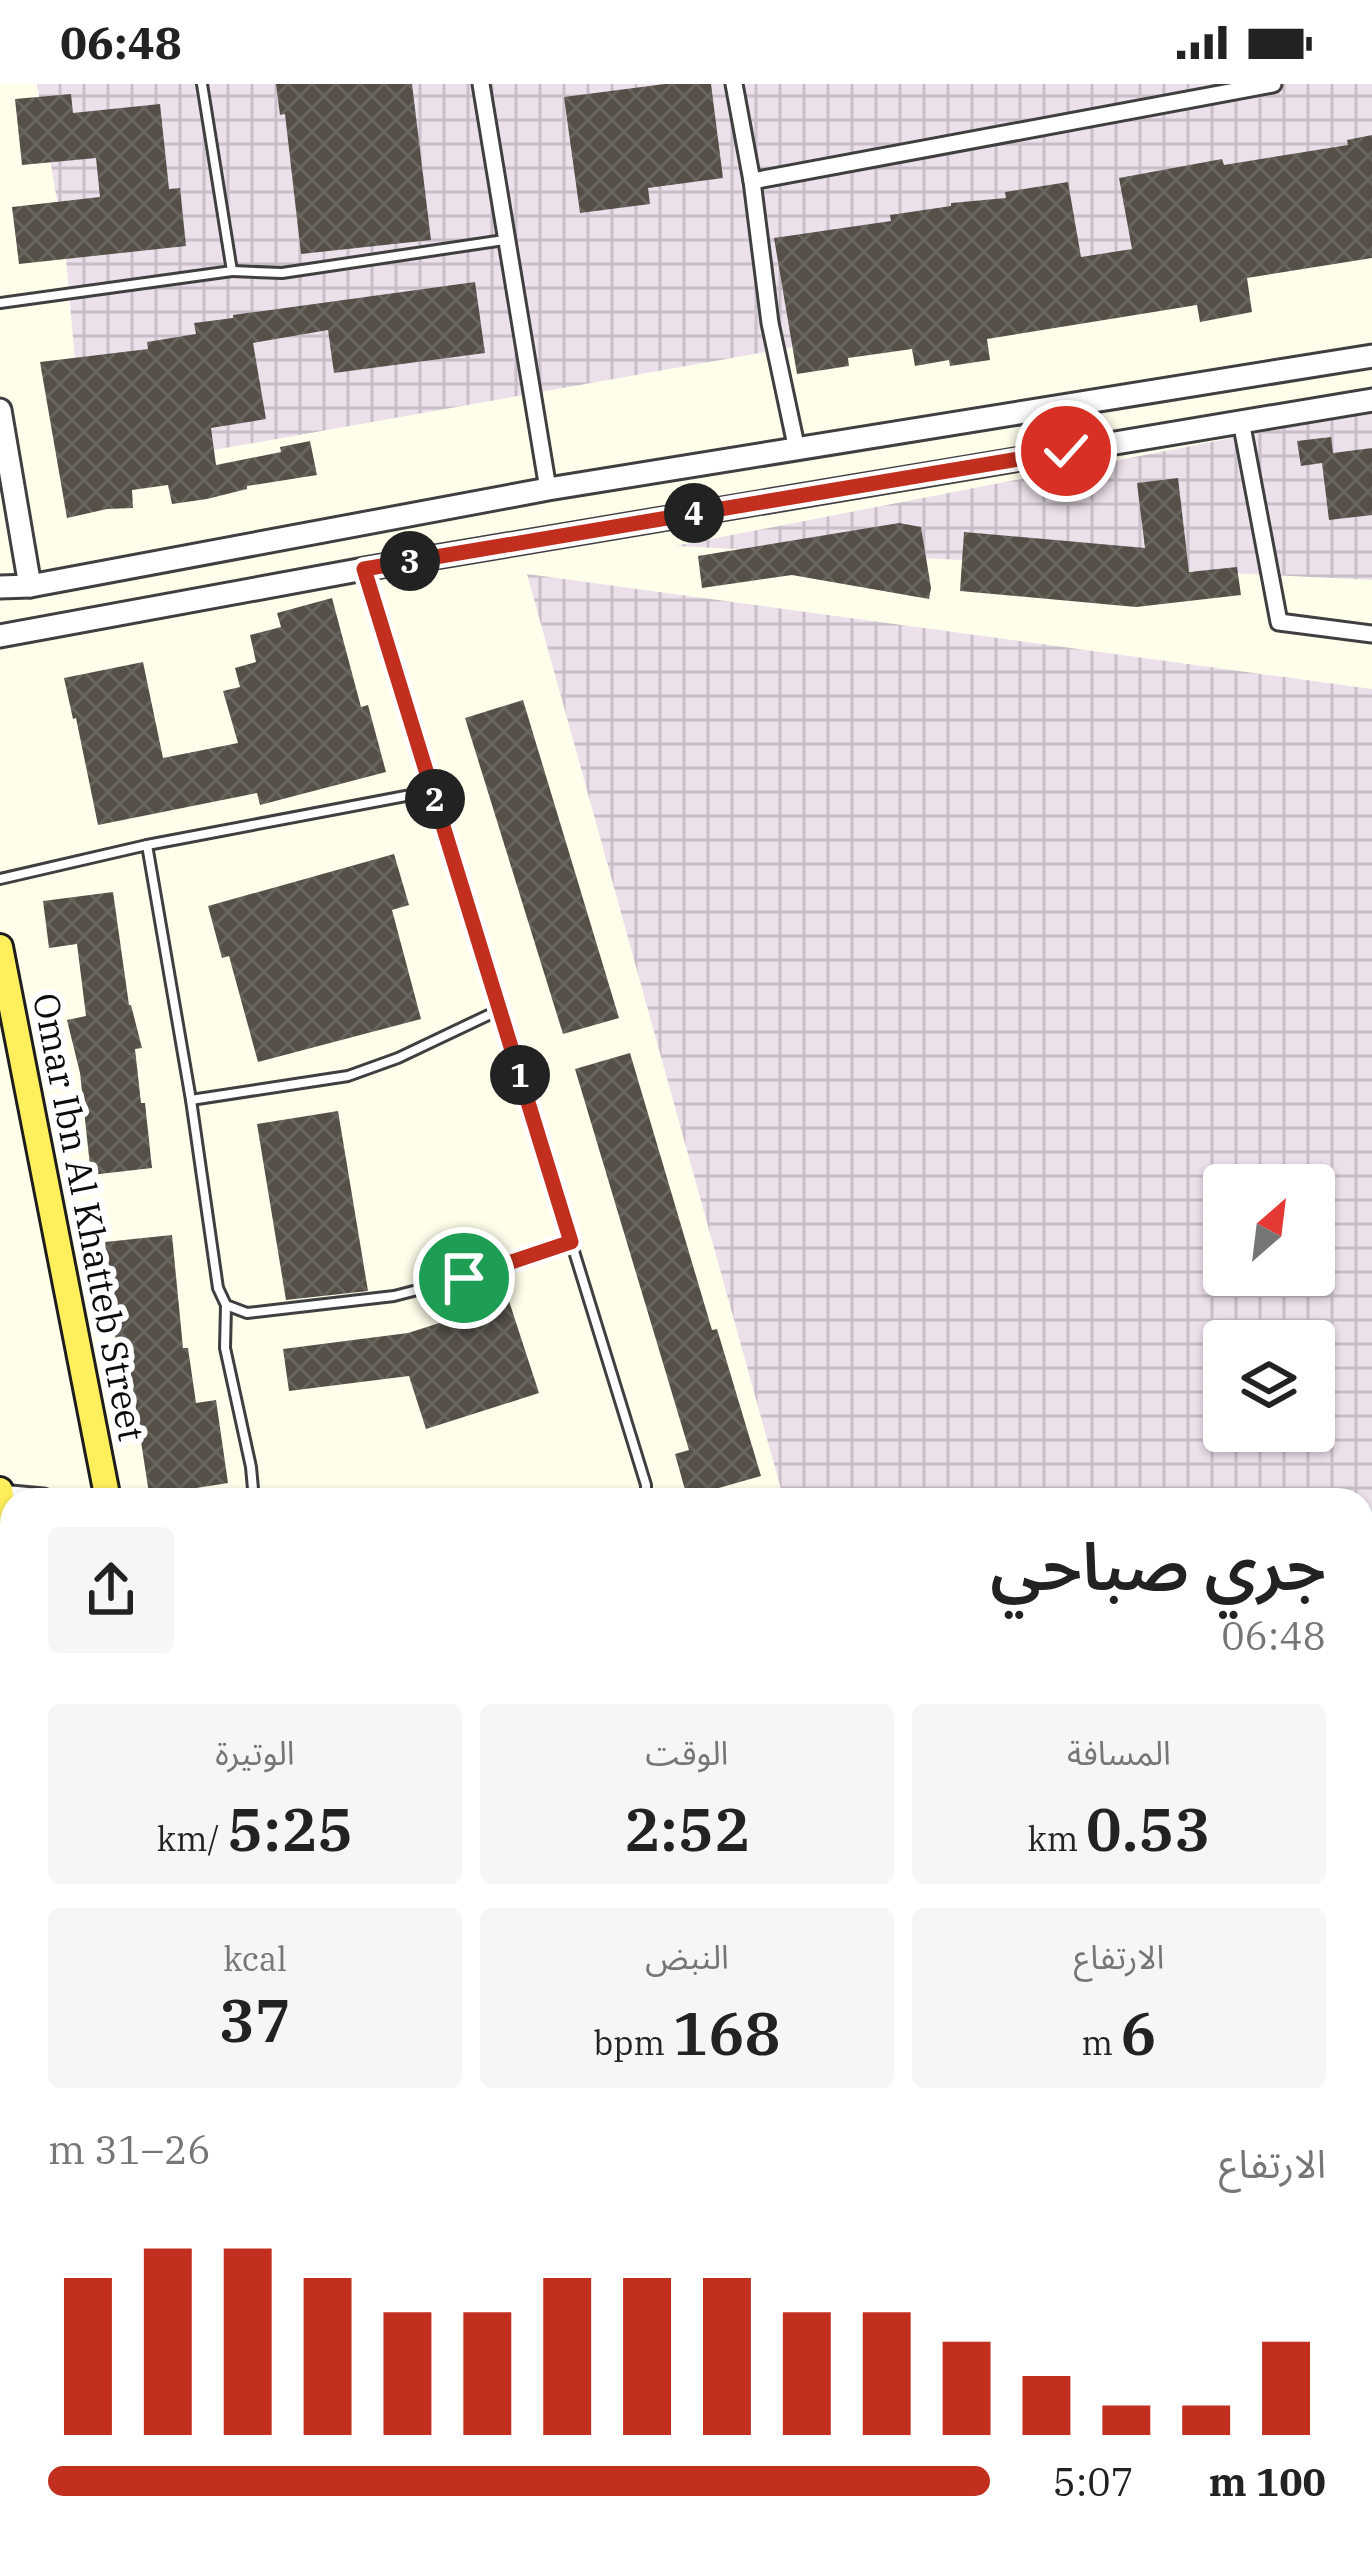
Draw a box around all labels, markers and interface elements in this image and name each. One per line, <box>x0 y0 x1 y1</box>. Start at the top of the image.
text: 06:48 <box>60 13 182 71</box>
pin <box>1015 400 1117 502</box>
icon: check <box>1033 418 1099 484</box>
pin: 4 <box>664 483 724 543</box>
text: 4 <box>684 491 704 534</box>
pin: 3 <box>380 531 440 591</box>
text: 3 <box>400 539 420 582</box>
pin: 2 <box>405 769 465 829</box>
text: 2 <box>425 777 445 820</box>
street label: Omar Ibn Al Khatteb Street <box>23 989 156 1445</box>
pin: 1 <box>490 1045 550 1105</box>
text: 1 <box>510 1053 530 1096</box>
north arrow <box>1203 1164 1335 1296</box>
map controls <box>1203 1164 1335 1452</box>
pin <box>413 1227 515 1329</box>
icon: arrive <box>431 1245 497 1311</box>
button: layers <box>1203 1320 1335 1452</box>
text: جري صباحي <box>990 1522 1326 1608</box>
button: share <box>48 1527 174 1653</box>
text: 06:48 <box>1221 1610 1326 1661</box>
text: الوتيرة <box>215 1731 295 1774</box>
text: الوقت <box>646 1731 728 1774</box>
text: المسافة <box>1067 1731 1171 1774</box>
text: 5:25 <box>227 1789 353 1868</box>
text: 2:52 <box>624 1789 750 1868</box>
text: 0.53 <box>1086 1789 1211 1868</box>
text: /km <box>157 1817 227 1860</box>
text: km <box>1027 1817 1086 1860</box>
text: النبض <box>645 1935 729 1978</box>
text: الارتفاع <box>1074 1935 1164 1978</box>
text: kcal <box>223 1937 287 1980</box>
text: 37 <box>219 1980 291 2059</box>
text: 168 <box>673 1993 781 2072</box>
text: 6 <box>1121 1993 1157 2072</box>
text: bpm <box>593 2021 673 2064</box>
text: m <box>1081 2021 1121 2064</box>
text: 26–31 m <box>48 2124 211 2175</box>
text: الارتفاع <box>1219 2138 1326 2189</box>
text: 5:07 <box>1053 2456 1134 2507</box>
text: 100 m <box>1209 2456 1326 2507</box>

